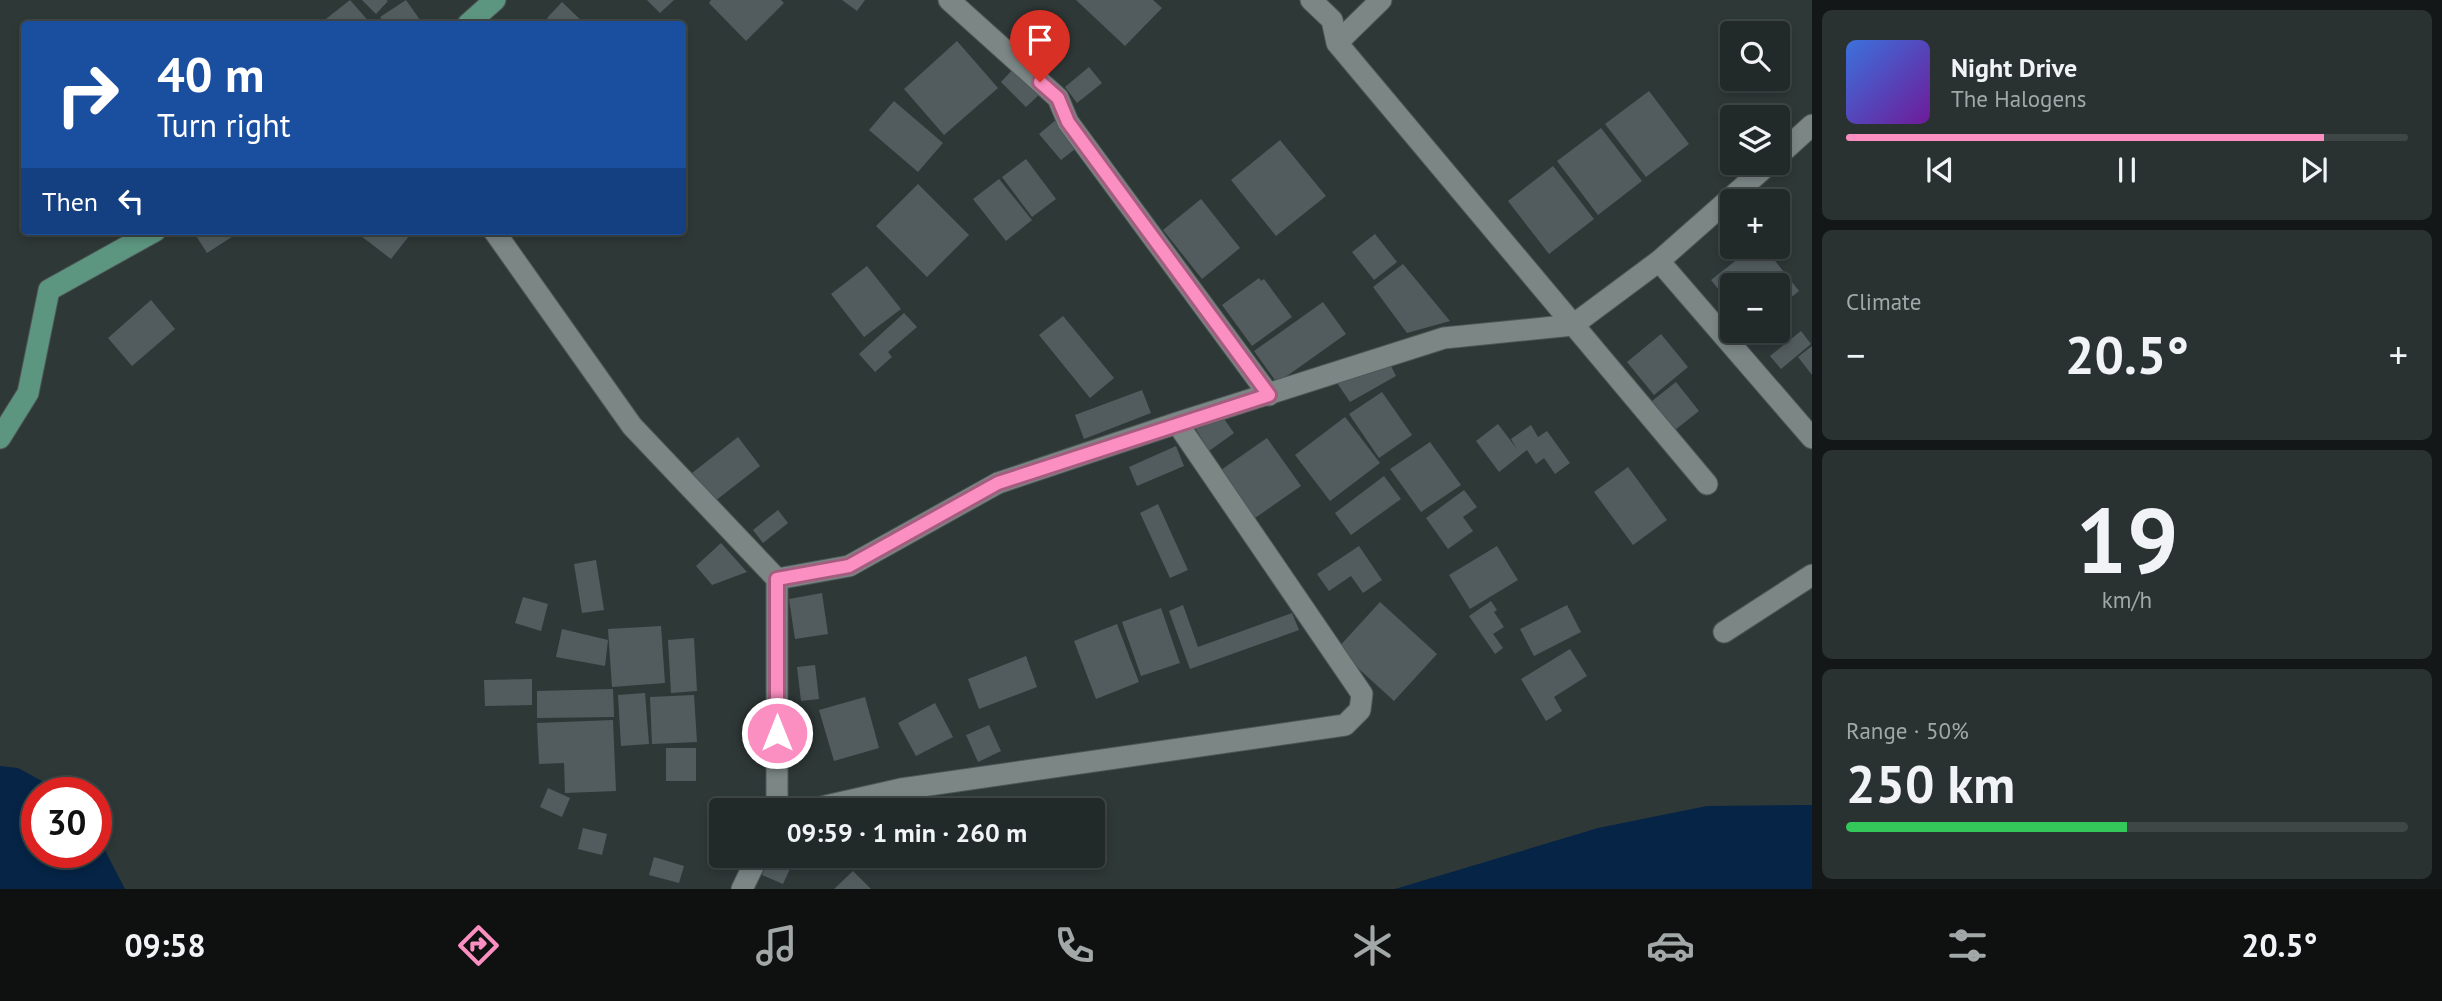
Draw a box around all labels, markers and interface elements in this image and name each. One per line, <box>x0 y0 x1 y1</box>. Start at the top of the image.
pin <box>1010 10 1070 82</box>
icon: arrive <box>1021 21 1059 59</box>
map controls <box>1720 21 1790 343</box>
button: search <box>1720 21 1790 91</box>
text: 40 m <box>157 42 264 106</box>
icon: right <box>42 49 133 140</box>
text: Night Drive <box>1951 51 2077 84</box>
text: The Halogens <box>1951 84 2086 113</box>
text: Turn right <box>157 104 291 146</box>
button: layers <box>1720 105 1790 175</box>
icon: previous <box>1921 151 1959 189</box>
icon: pause <box>2108 151 2146 189</box>
icon: next <box>2295 151 2333 189</box>
icon: left <box>112 182 150 220</box>
text: Then <box>42 185 98 218</box>
button: + <box>1720 189 1790 259</box>
button: − <box>1720 273 1790 343</box>
text: Climate <box>1846 287 1921 316</box>
text: 20.5° <box>2065 321 2189 388</box>
text: − <box>1846 330 1865 379</box>
text: + <box>2389 330 2408 379</box>
text: 19 <box>2075 480 2179 598</box>
text: km/h <box>2102 585 2152 614</box>
position arrow <box>740 696 814 770</box>
text: Range · 50% <box>1846 716 1969 745</box>
text: 250 km <box>1846 750 2015 817</box>
speed limit sign: 30 <box>21 777 112 868</box>
text: 09:59 · 1 min · 260 m <box>787 816 1027 849</box>
icon: directions <box>454 921 503 970</box>
icon: music <box>752 921 801 970</box>
icon: phone <box>1050 921 1099 970</box>
icon: climate <box>1348 921 1397 970</box>
icon: car <box>1646 921 1695 970</box>
icon: filters <box>1943 921 1992 970</box>
text: 09:58 <box>124 924 206 966</box>
text: 20.5° <box>2241 924 2318 966</box>

